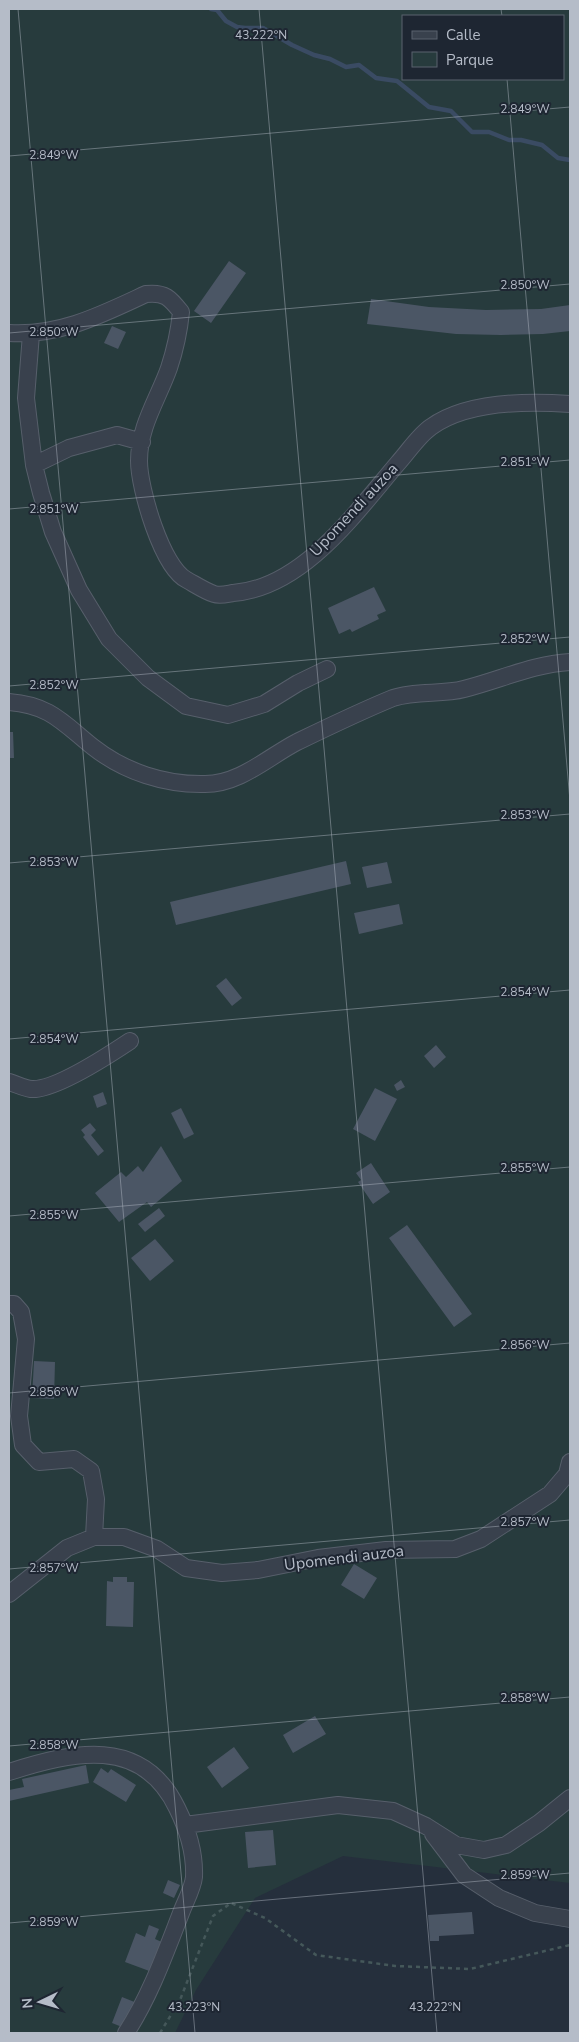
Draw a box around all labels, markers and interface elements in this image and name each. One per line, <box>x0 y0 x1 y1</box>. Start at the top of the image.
legend <box>402 15 564 80</box>
text: Calle <box>446 25 481 45</box>
text: 43.222°N <box>235 27 287 43</box>
text: Parque <box>446 50 494 70</box>
text: 2.849°W <box>500 101 550 117</box>
text: 2.849°W <box>29 147 79 163</box>
text: 2.850°W <box>500 277 550 293</box>
text: 2.850°W <box>29 324 79 340</box>
text: 2.851°W <box>500 454 550 470</box>
street label: Upomendi auzoa <box>305 458 403 562</box>
text: 2.851°W <box>29 501 79 517</box>
text: 2.852°W <box>500 631 550 647</box>
text: 2.852°W <box>29 677 79 693</box>
text: 2.853°W <box>500 807 550 823</box>
text: 2.853°W <box>29 854 79 870</box>
text: 2.854°W <box>500 984 550 1000</box>
text: 2.854°W <box>29 1031 79 1047</box>
text: 2.855°W <box>500 1160 550 1176</box>
text: 2.855°W <box>29 1207 79 1223</box>
text: 2.856°W <box>500 1337 550 1353</box>
text: 2.856°W <box>29 1384 79 1400</box>
text: 2.857°W <box>500 1514 550 1530</box>
street label: Upomendi auzoa <box>283 1540 405 1576</box>
text: 2.857°W <box>29 1560 79 1576</box>
text: 2.858°W <box>500 1690 550 1706</box>
text: 2.858°W <box>29 1737 79 1753</box>
text: 2.859°W <box>500 1867 550 1883</box>
text: 2.859°W <box>29 1914 79 1930</box>
north arrow <box>15 1977 65 2027</box>
text: N <box>18 1997 37 2009</box>
text: 43.223°N <box>168 1999 220 2015</box>
text: 43.222°N <box>409 1999 461 2015</box>

